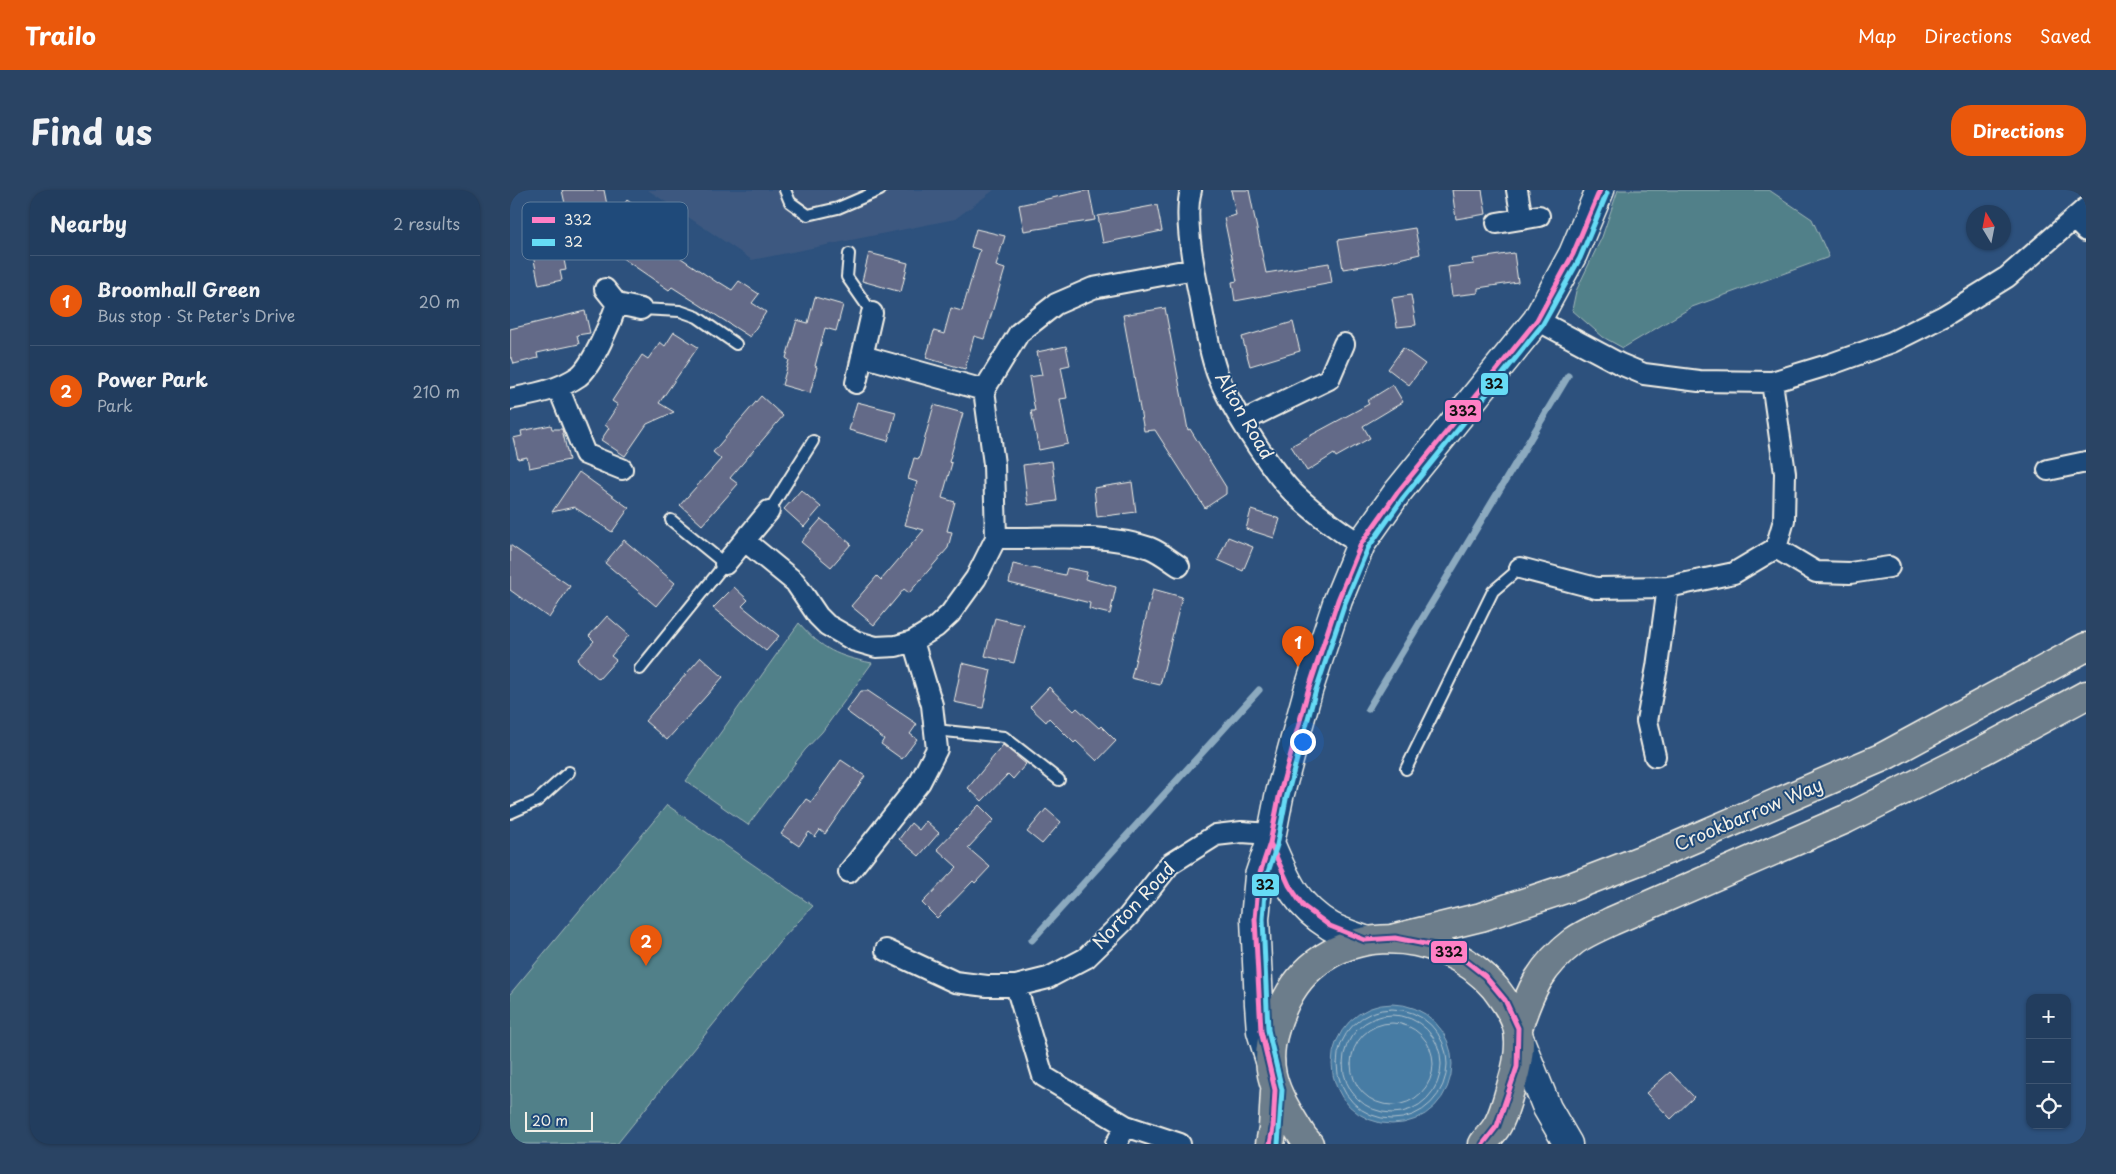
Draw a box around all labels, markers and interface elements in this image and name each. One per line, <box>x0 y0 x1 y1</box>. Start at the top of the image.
text: Trailo <box>25 17 96 53</box>
text: Map <box>1858 22 1896 49</box>
text: Directions <box>1924 22 2012 49</box>
text: Saved <box>2040 22 2091 49</box>
text: Find us <box>30 104 152 157</box>
button: Directions <box>1951 105 2086 156</box>
legend <box>522 202 688 260</box>
north arrow <box>1966 205 2011 250</box>
text: Nearby <box>50 207 127 239</box>
text: 332 <box>564 209 592 230</box>
text: 2 results <box>393 211 460 235</box>
text: 32 <box>564 231 583 252</box>
text: Broomhall Green <box>97 275 260 303</box>
text: 1 <box>62 289 70 313</box>
text: 20 m <box>419 289 460 313</box>
text: Bus stop · St Peter's Drive <box>97 303 295 327</box>
text: Power Park <box>97 365 208 393</box>
street label: Alton Road <box>1209 366 1281 464</box>
line badge: 32 <box>1480 372 1509 396</box>
text: 32 <box>1485 373 1504 394</box>
text: 2 <box>60 379 72 403</box>
text: 210 m <box>412 379 460 403</box>
text: Park <box>97 393 133 417</box>
line badge: 332 <box>1444 399 1482 423</box>
text: 332 <box>1449 400 1477 421</box>
pin: 1 <box>1282 626 1314 667</box>
your location <box>1290 729 1316 755</box>
street label: Crookbarrow Way <box>1670 770 1827 857</box>
street label: Norton Road <box>1085 855 1180 955</box>
line badge: 32 <box>1251 873 1280 897</box>
text: 32 <box>1256 874 1275 895</box>
pin: 2 <box>630 925 662 966</box>
line badge: 332 <box>1430 940 1468 964</box>
text: 332 <box>1435 941 1463 962</box>
map controls <box>2026 994 2071 1129</box>
button: + <box>2026 994 2071 1039</box>
button: − <box>2026 1039 2071 1084</box>
button: locate <box>2026 1084 2071 1129</box>
scale bar <box>525 1109 592 1132</box>
text: 20 m <box>532 1110 568 1131</box>

